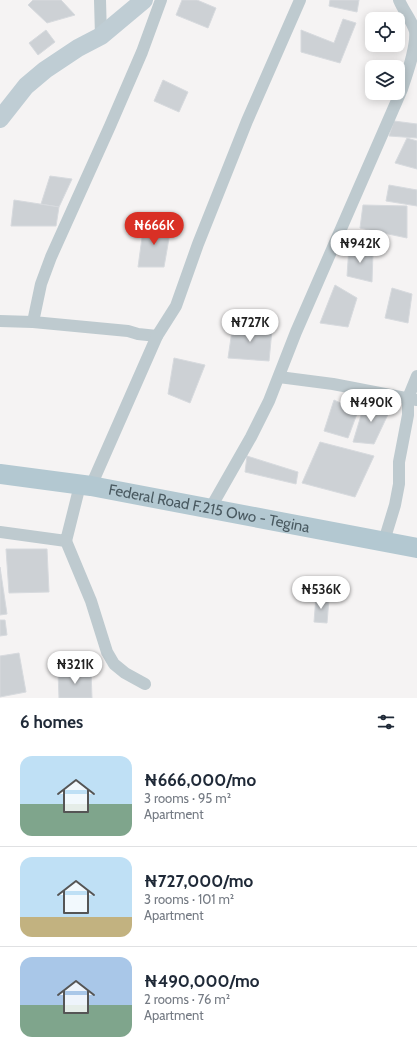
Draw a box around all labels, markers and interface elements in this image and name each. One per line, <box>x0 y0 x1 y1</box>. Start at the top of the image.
map controls <box>365 12 405 100</box>
button: locate <box>365 12 405 52</box>
button: layers <box>365 60 405 100</box>
pin: ₦666K <box>126 212 182 246</box>
text: ₦666K <box>134 217 174 233</box>
pin: ₦942K <box>332 230 388 264</box>
text: ₦942K <box>340 235 380 251</box>
pin: ₦727K <box>222 309 278 343</box>
text: ₦727K <box>231 314 269 330</box>
pin: ₦490K <box>343 389 399 423</box>
text: ₦490K <box>349 394 393 410</box>
street label: Federal Road F.215 Owo - Tegina <box>107 481 312 537</box>
pin: ₦536K <box>293 576 349 610</box>
text: ₦536K <box>301 581 341 597</box>
pin: ₦321K <box>47 651 103 685</box>
text: ₦321K <box>56 656 94 672</box>
icon: filters <box>375 711 397 733</box>
text: 6 homes <box>20 712 83 732</box>
text: ₦666,000/mo <box>144 770 256 790</box>
icon: home <box>52 772 100 820</box>
text: 3 rooms · 95 m² <box>144 790 231 806</box>
text: Apartment <box>144 806 204 822</box>
text: ₦727,000/mo <box>144 871 253 891</box>
icon: home <box>52 873 100 921</box>
text: 3 rooms · 101 m² <box>144 891 234 907</box>
text: Apartment <box>144 907 204 923</box>
text: ₦490,000/mo <box>144 971 259 991</box>
icon: home <box>52 973 100 1021</box>
text: 2 rooms · 76 m² <box>144 991 230 1007</box>
text: Apartment <box>144 1007 204 1023</box>

